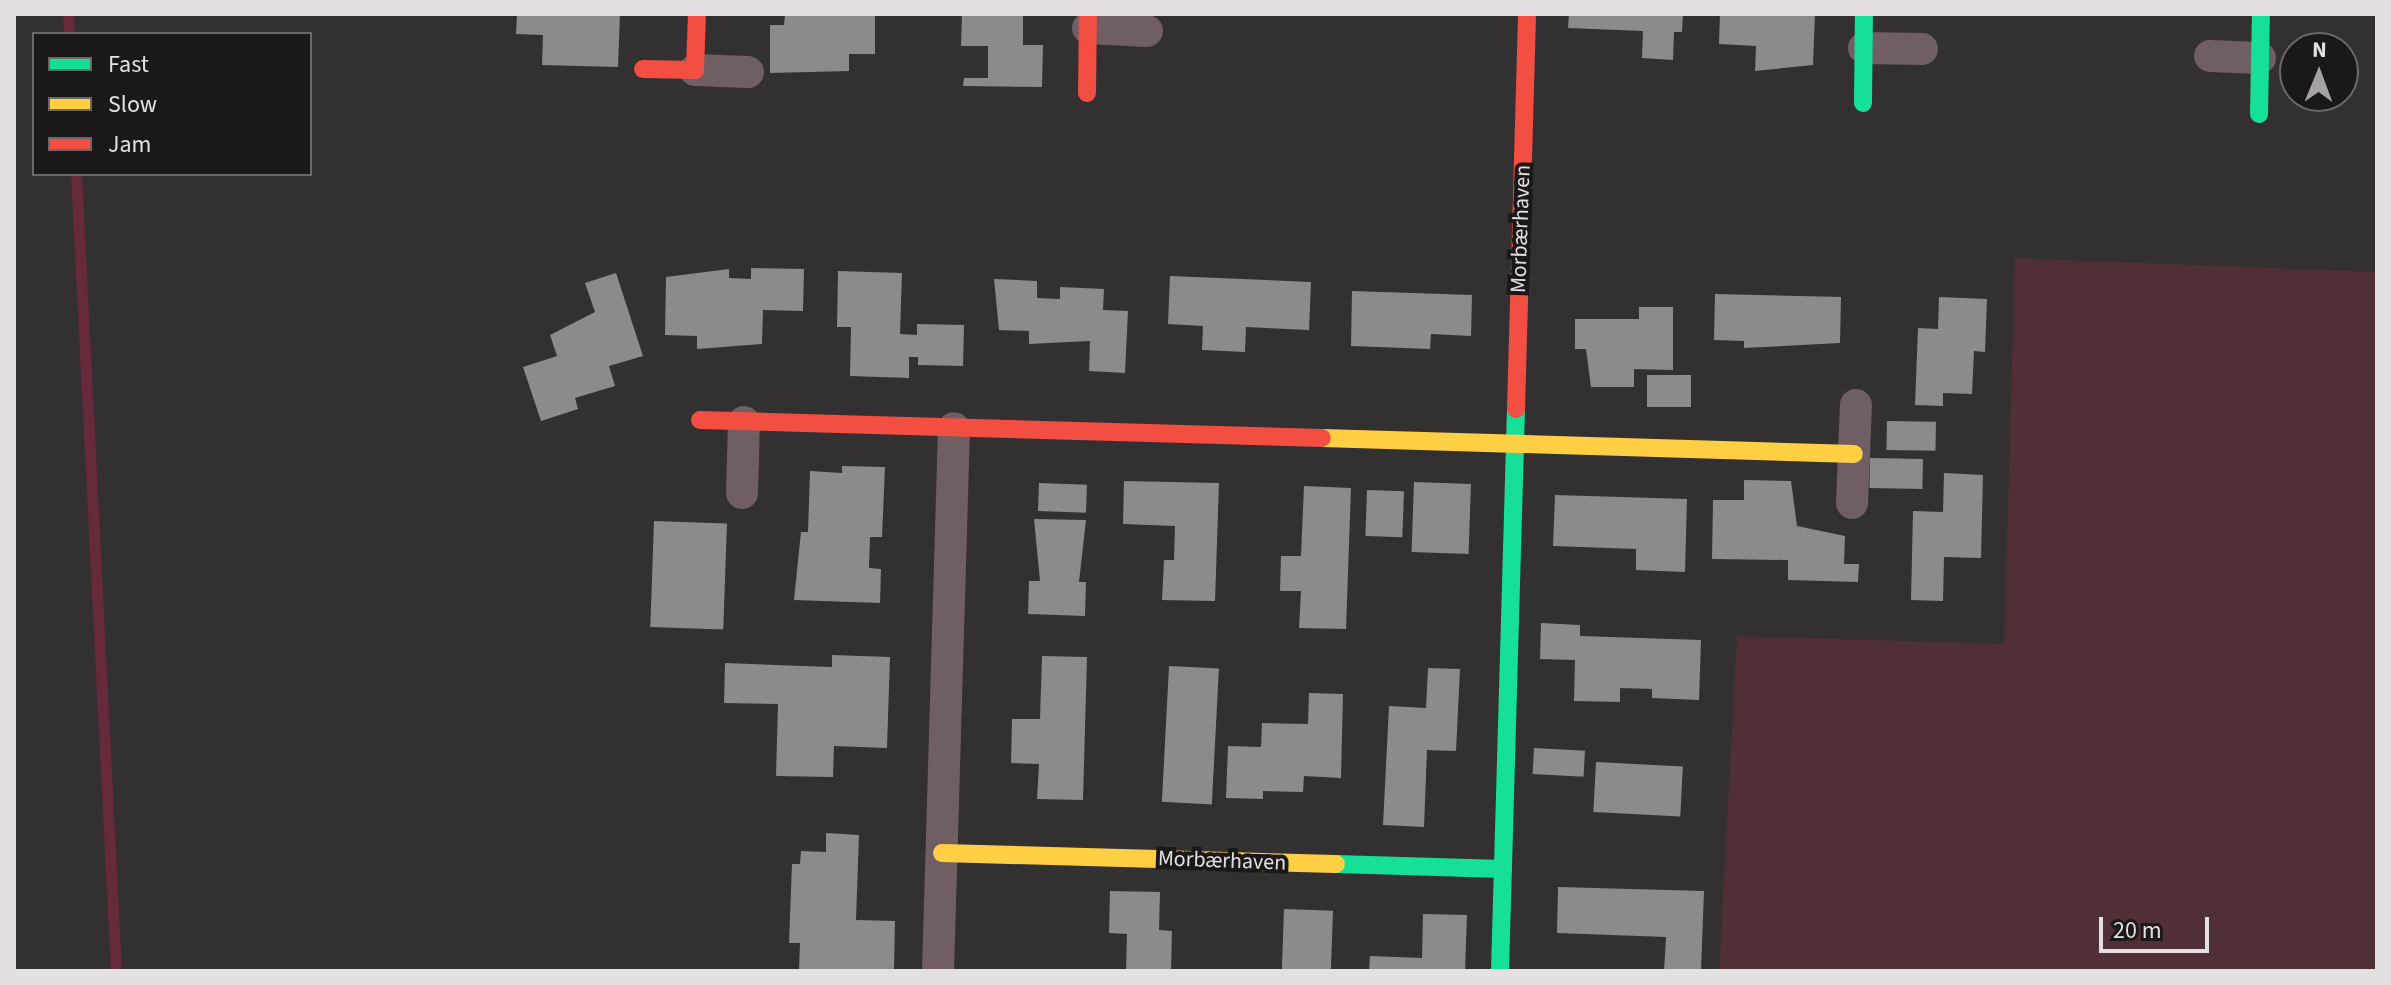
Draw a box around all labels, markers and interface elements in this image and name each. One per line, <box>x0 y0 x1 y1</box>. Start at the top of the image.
legend <box>32 32 312 176</box>
north arrow <box>2279 32 2359 112</box>
text: N <box>2312 34 2327 66</box>
text: Fast <box>108 47 149 82</box>
text: Slow <box>108 87 157 122</box>
text: Jam <box>108 127 152 162</box>
street label: Morbærhaven <box>1506 164 1536 294</box>
street label: Morbærhaven <box>1157 846 1287 876</box>
scale bar <box>2103 901 2213 951</box>
text: 20 m <box>2113 913 2162 948</box>

